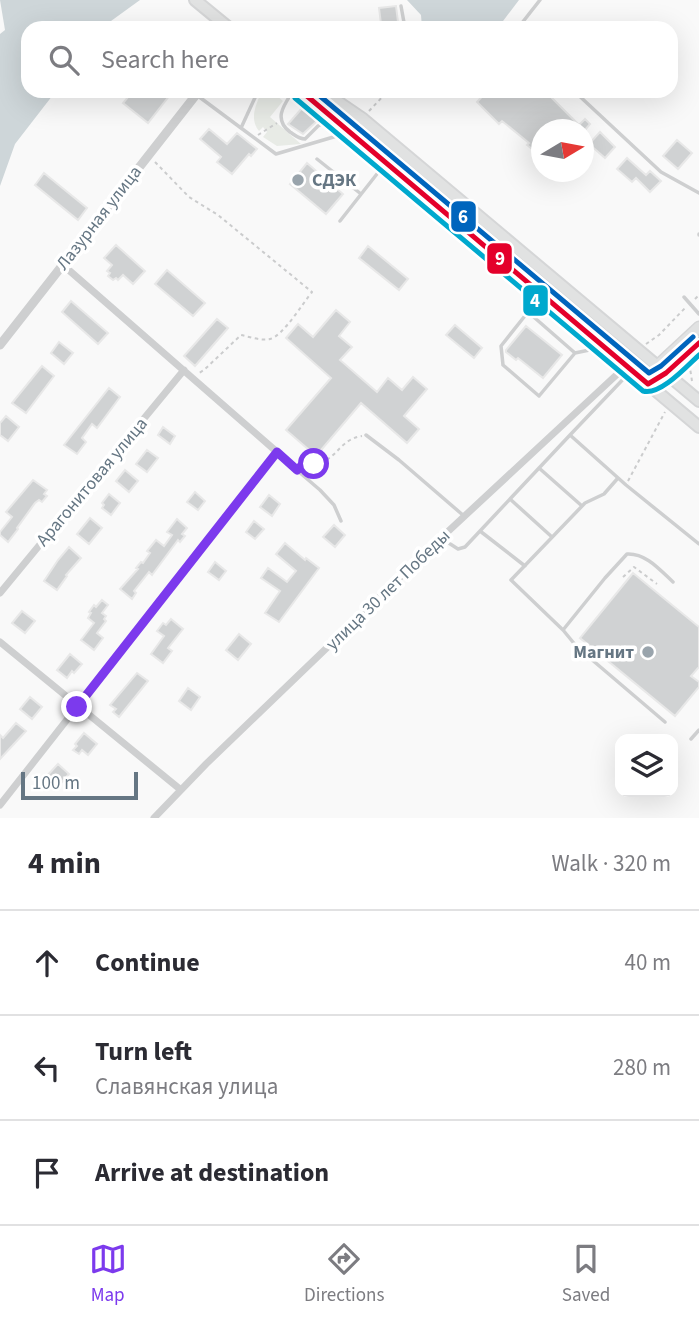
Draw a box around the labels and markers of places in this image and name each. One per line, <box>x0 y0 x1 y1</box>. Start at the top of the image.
place label: СДЭК <box>312 168 357 193</box>
marker: СДЭК <box>290 172 306 188</box>
place label: Магнит <box>573 640 634 665</box>
marker: Магнит <box>640 644 656 660</box>

